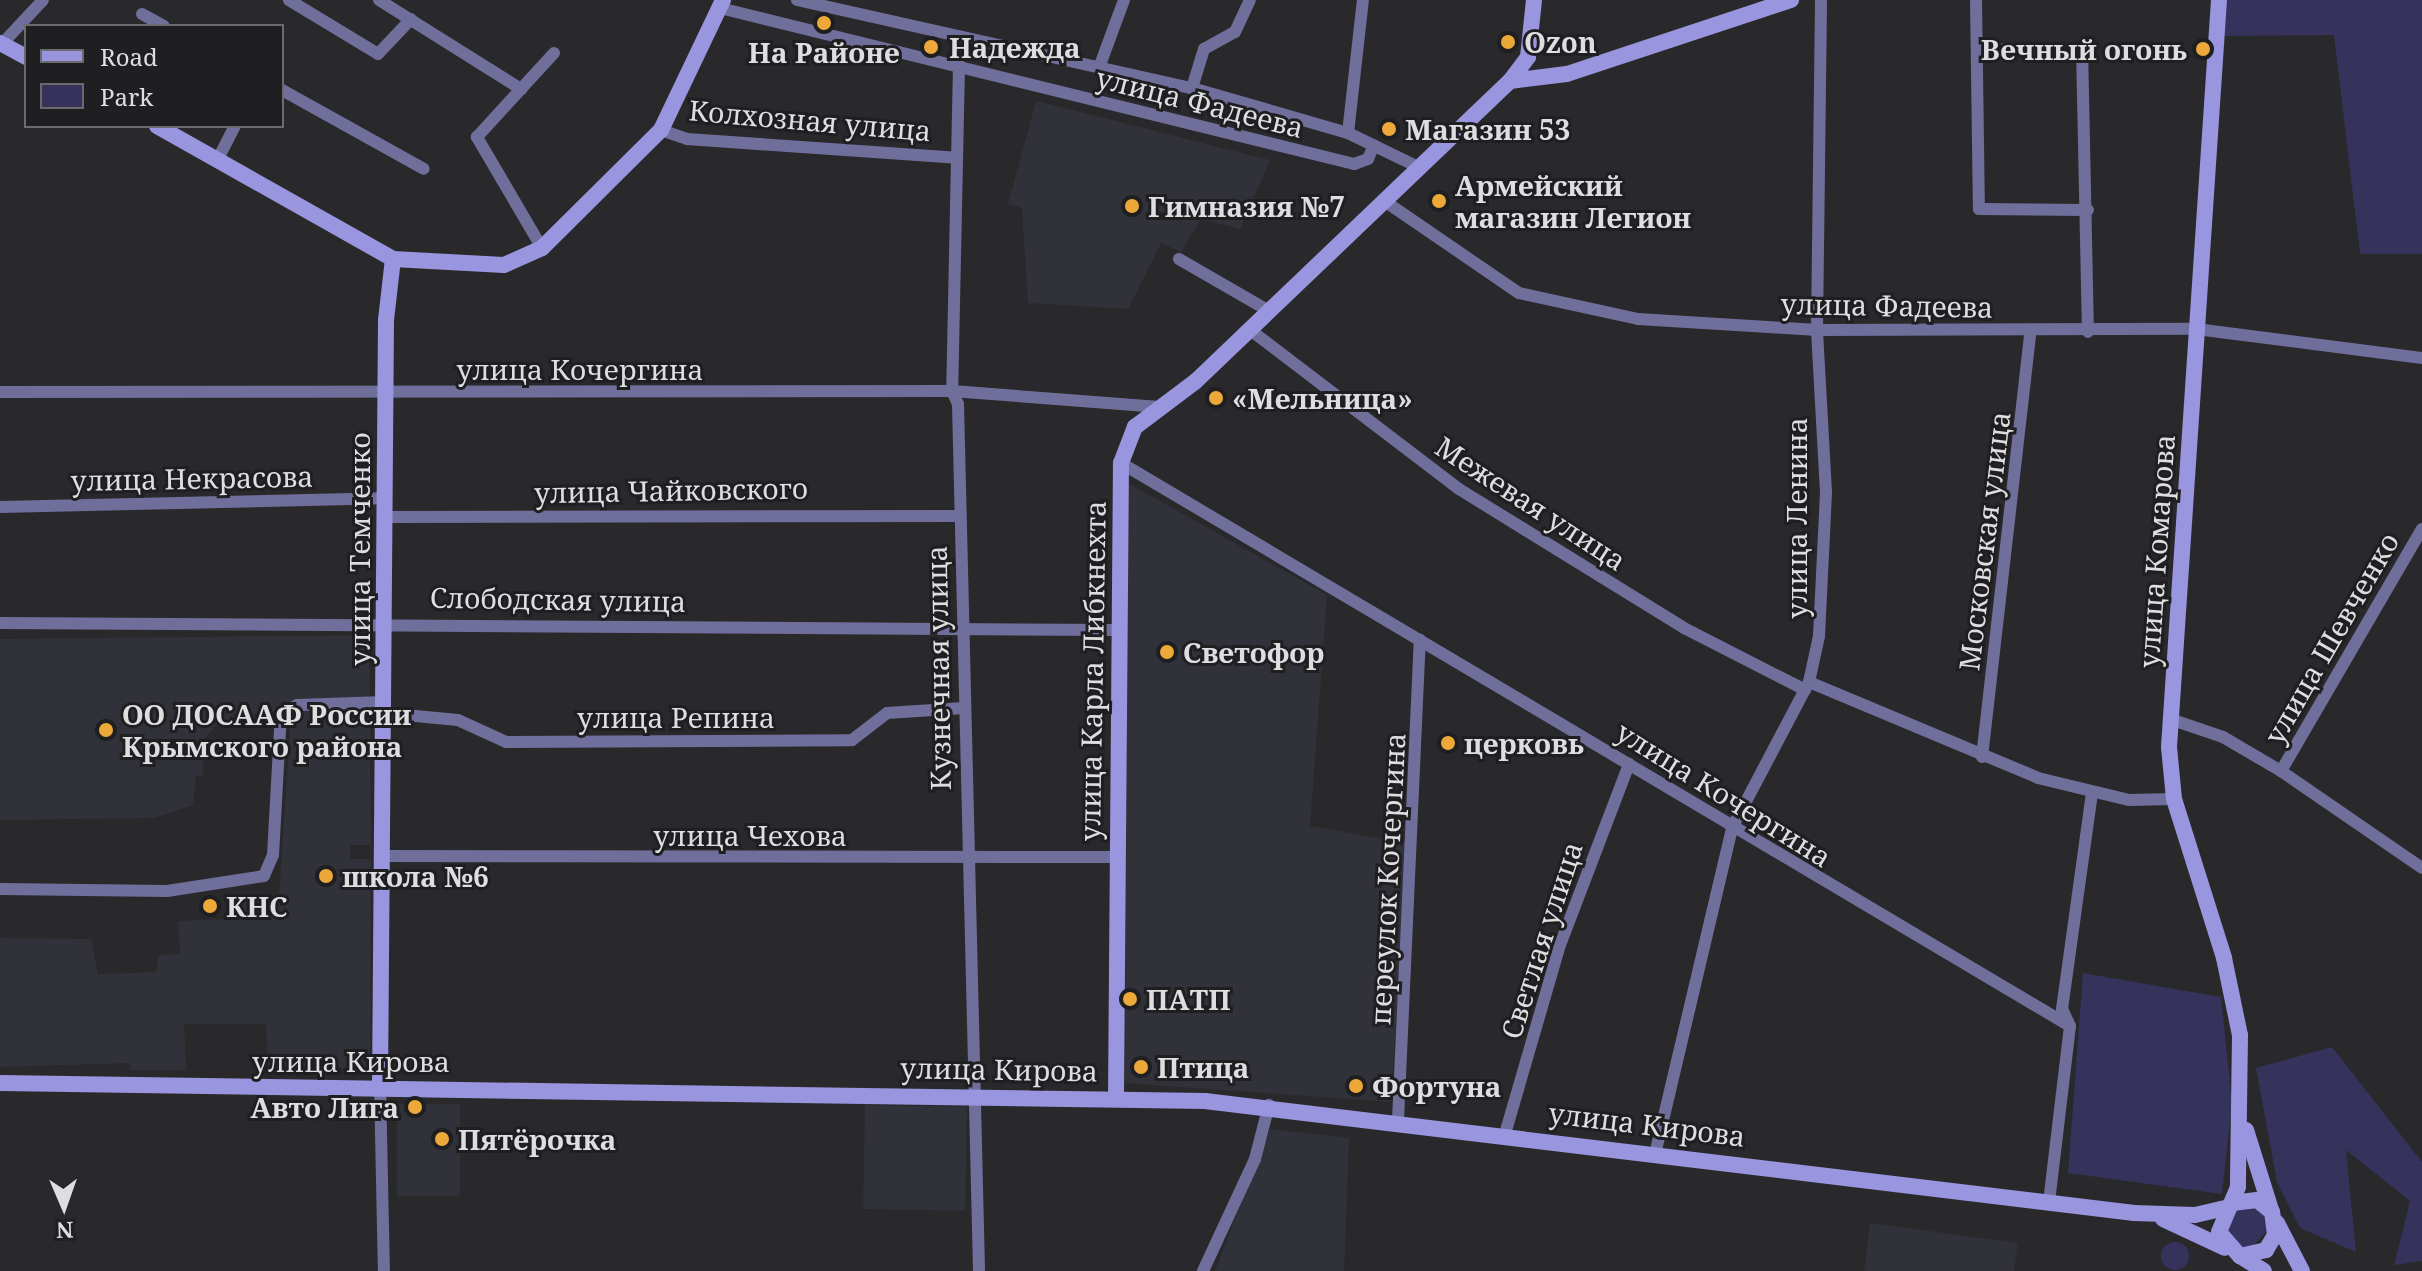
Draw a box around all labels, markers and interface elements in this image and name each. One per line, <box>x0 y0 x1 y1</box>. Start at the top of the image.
marker: На Районе <box>815 14 833 32</box>
legend <box>24 24 284 128</box>
place label: Ozon <box>1524 25 1597 59</box>
place label: Надежда <box>949 30 1080 64</box>
place label: Вечный огонь <box>1981 32 2187 66</box>
marker: Ozon <box>1499 33 1517 51</box>
place label: На Районе <box>748 35 900 69</box>
marker: Надежда <box>920 36 942 58</box>
text: Road <box>100 40 158 73</box>
marker: Вечный огонь <box>2194 40 2212 58</box>
street label: улица Фадеева <box>1093 60 1307 144</box>
text: Park <box>100 80 153 113</box>
street label: Колхозная улица <box>687 93 933 147</box>
place label: Магазин 53 <box>1405 112 1570 146</box>
marker: Магазин 53 <box>1380 120 1398 138</box>
place label: Армейский магазин Легион <box>1455 168 1691 234</box>
place label: Гимназия №7 <box>1148 189 1345 223</box>
marker: Армейский магазин Легион <box>1430 192 1448 210</box>
marker: Гимназия №7 <box>1123 197 1141 215</box>
street label: улица Фадеева <box>1781 286 1993 324</box>
street label: улица Кочергина <box>456 352 704 386</box>
place label: «Мельница» <box>1232 381 1413 415</box>
marker: «Мельница» <box>1207 389 1225 407</box>
street label: Московская улица <box>1951 409 2017 673</box>
street label: улица Ленина <box>1779 417 1813 619</box>
street label: Межевая улица <box>1429 429 1633 577</box>
street label: улица Темченко <box>342 432 376 666</box>
street label: улица Комарова <box>2131 433 2181 669</box>
street label: улица Некрасова <box>70 459 314 497</box>
street label: улица Чайковского <box>534 471 808 509</box>
street label: улица Карла Либкнехта <box>1072 500 1112 842</box>
street label: улица Шевченко <box>2257 526 2405 750</box>
street label: Кузнечная улица <box>919 545 957 791</box>
street label: Слободская улица <box>430 580 686 618</box>
place label: Светофор <box>1183 635 1324 669</box>
marker: Светофор <box>1158 643 1176 661</box>
place label: ОО ДОСААФ России Крымского района <box>122 697 411 763</box>
street label: улица Репина <box>577 700 775 734</box>
street label: улица Кочергина <box>1610 714 1838 874</box>
marker: ОО ДОСААФ России Крымского района <box>97 721 115 739</box>
place label: церковь <box>1464 726 1584 760</box>
street label: переулок Кочергина <box>1363 732 1411 1026</box>
marker: церковь <box>1439 734 1457 752</box>
street label: улица Чехова <box>653 818 847 852</box>
street label: Светлая улица <box>1493 837 1589 1043</box>
place label: школа №6 <box>342 859 489 893</box>
marker: школа №6 <box>317 867 335 885</box>
place label: КНС <box>226 889 288 923</box>
marker: КНС <box>201 897 219 915</box>
place label: ПАТП <box>1146 982 1231 1016</box>
marker: ПАТП <box>1121 990 1139 1008</box>
street label: улица Кирова <box>252 1044 450 1078</box>
street label: улица Кирова <box>900 1050 1098 1088</box>
place label: Птица <box>1157 1050 1249 1084</box>
marker: Птица <box>1132 1058 1150 1076</box>
place label: Фортуна <box>1372 1069 1501 1103</box>
marker: Фортуна <box>1347 1077 1365 1095</box>
place label: Авто Лига <box>251 1090 399 1124</box>
street label: улица Кирова <box>1547 1095 1747 1153</box>
marker: Авто Лига <box>406 1098 424 1116</box>
place label: Пятёрочка <box>458 1122 616 1156</box>
marker: Пятёрочка <box>433 1130 451 1148</box>
north arrow <box>24 1167 104 1247</box>
text: N <box>56 1216 74 1246</box>

